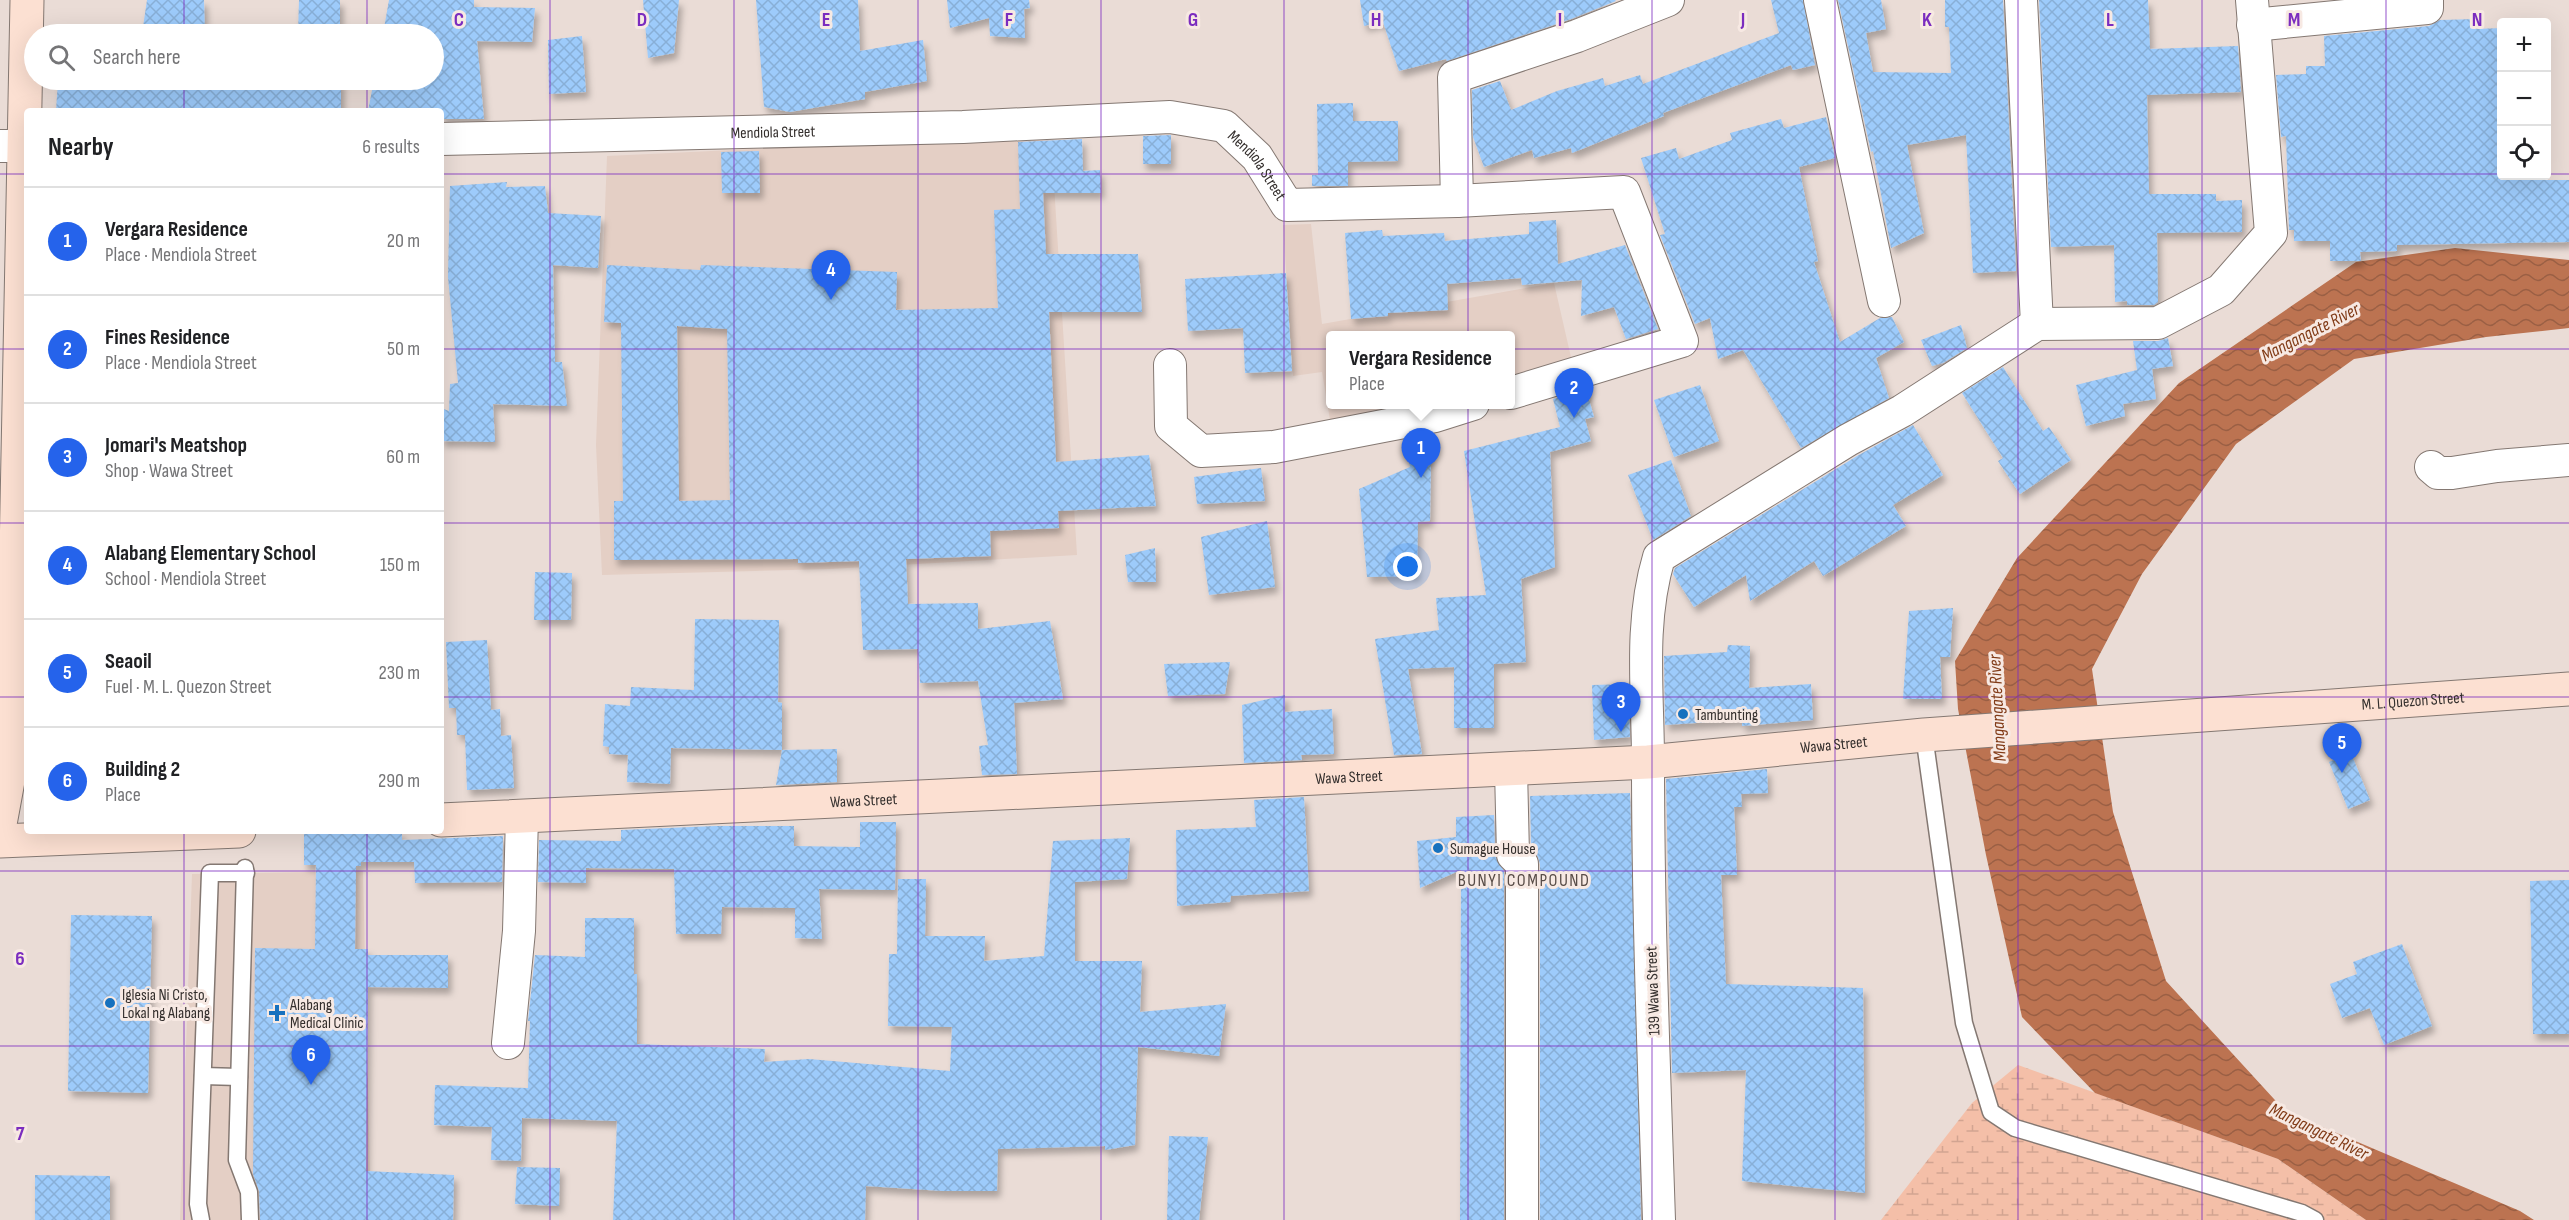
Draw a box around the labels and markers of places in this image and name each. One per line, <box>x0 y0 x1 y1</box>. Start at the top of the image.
pin: 4 <box>812 250 850 300</box>
pin: 2 <box>1554 368 1594 418</box>
pin: 1 <box>1402 428 1440 478</box>
pin: 3 <box>1602 682 1640 732</box>
place label: Tambunting <box>1695 706 1758 725</box>
marker: Tambunting <box>1676 707 1690 721</box>
pin: 5 <box>2322 724 2362 773</box>
place label: Sumague House <box>1450 840 1536 859</box>
marker: Sumague House <box>1431 841 1445 855</box>
place label: Iglesia Ni Cristo, Lokal ng Alabang <box>122 986 210 1023</box>
marker: Iglesia Ni Cristo, Lokal ng Alabang <box>103 996 117 1010</box>
place label: Alabang Medical Clinic <box>289 996 364 1033</box>
marker: Alabang Medical Clinic <box>268 1004 286 1022</box>
pin: 6 <box>292 1036 330 1085</box>

